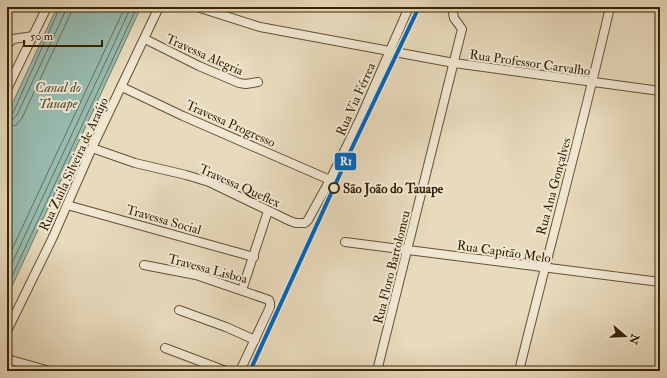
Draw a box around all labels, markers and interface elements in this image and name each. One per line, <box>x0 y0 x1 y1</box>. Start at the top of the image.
scale bar <box>24 22 102 48</box>
text: 50 m <box>30 29 54 44</box>
street label: Travessa Alegria <box>163 31 246 79</box>
street label: Rua Professor Carvalho <box>468 47 591 79</box>
street label: Rua Via Férrea <box>333 60 379 138</box>
water label: Canal do Tauape <box>35 79 81 112</box>
street label: Rua Zuila Silveira de Araújo <box>36 95 112 234</box>
street label: Travessa Progresso <box>183 97 278 151</box>
street label: Rua Ana Gonçalves <box>533 135 575 237</box>
line badge: R1 <box>334 152 357 171</box>
text: R1 <box>340 155 352 168</box>
street label: Travessa Queflex <box>196 161 283 211</box>
place label: São João do Tauape <box>343 181 444 198</box>
marker: São João do Tauape <box>328 182 340 194</box>
street label: Travessa Social <box>124 202 204 238</box>
street label: Rua Floro Bartolomeu <box>370 209 414 326</box>
street label: Rua Capitão Melo <box>456 237 552 267</box>
street label: Travessa Lisboa <box>166 251 250 287</box>
north arrow <box>605 316 645 356</box>
text: N <box>626 331 642 347</box>

